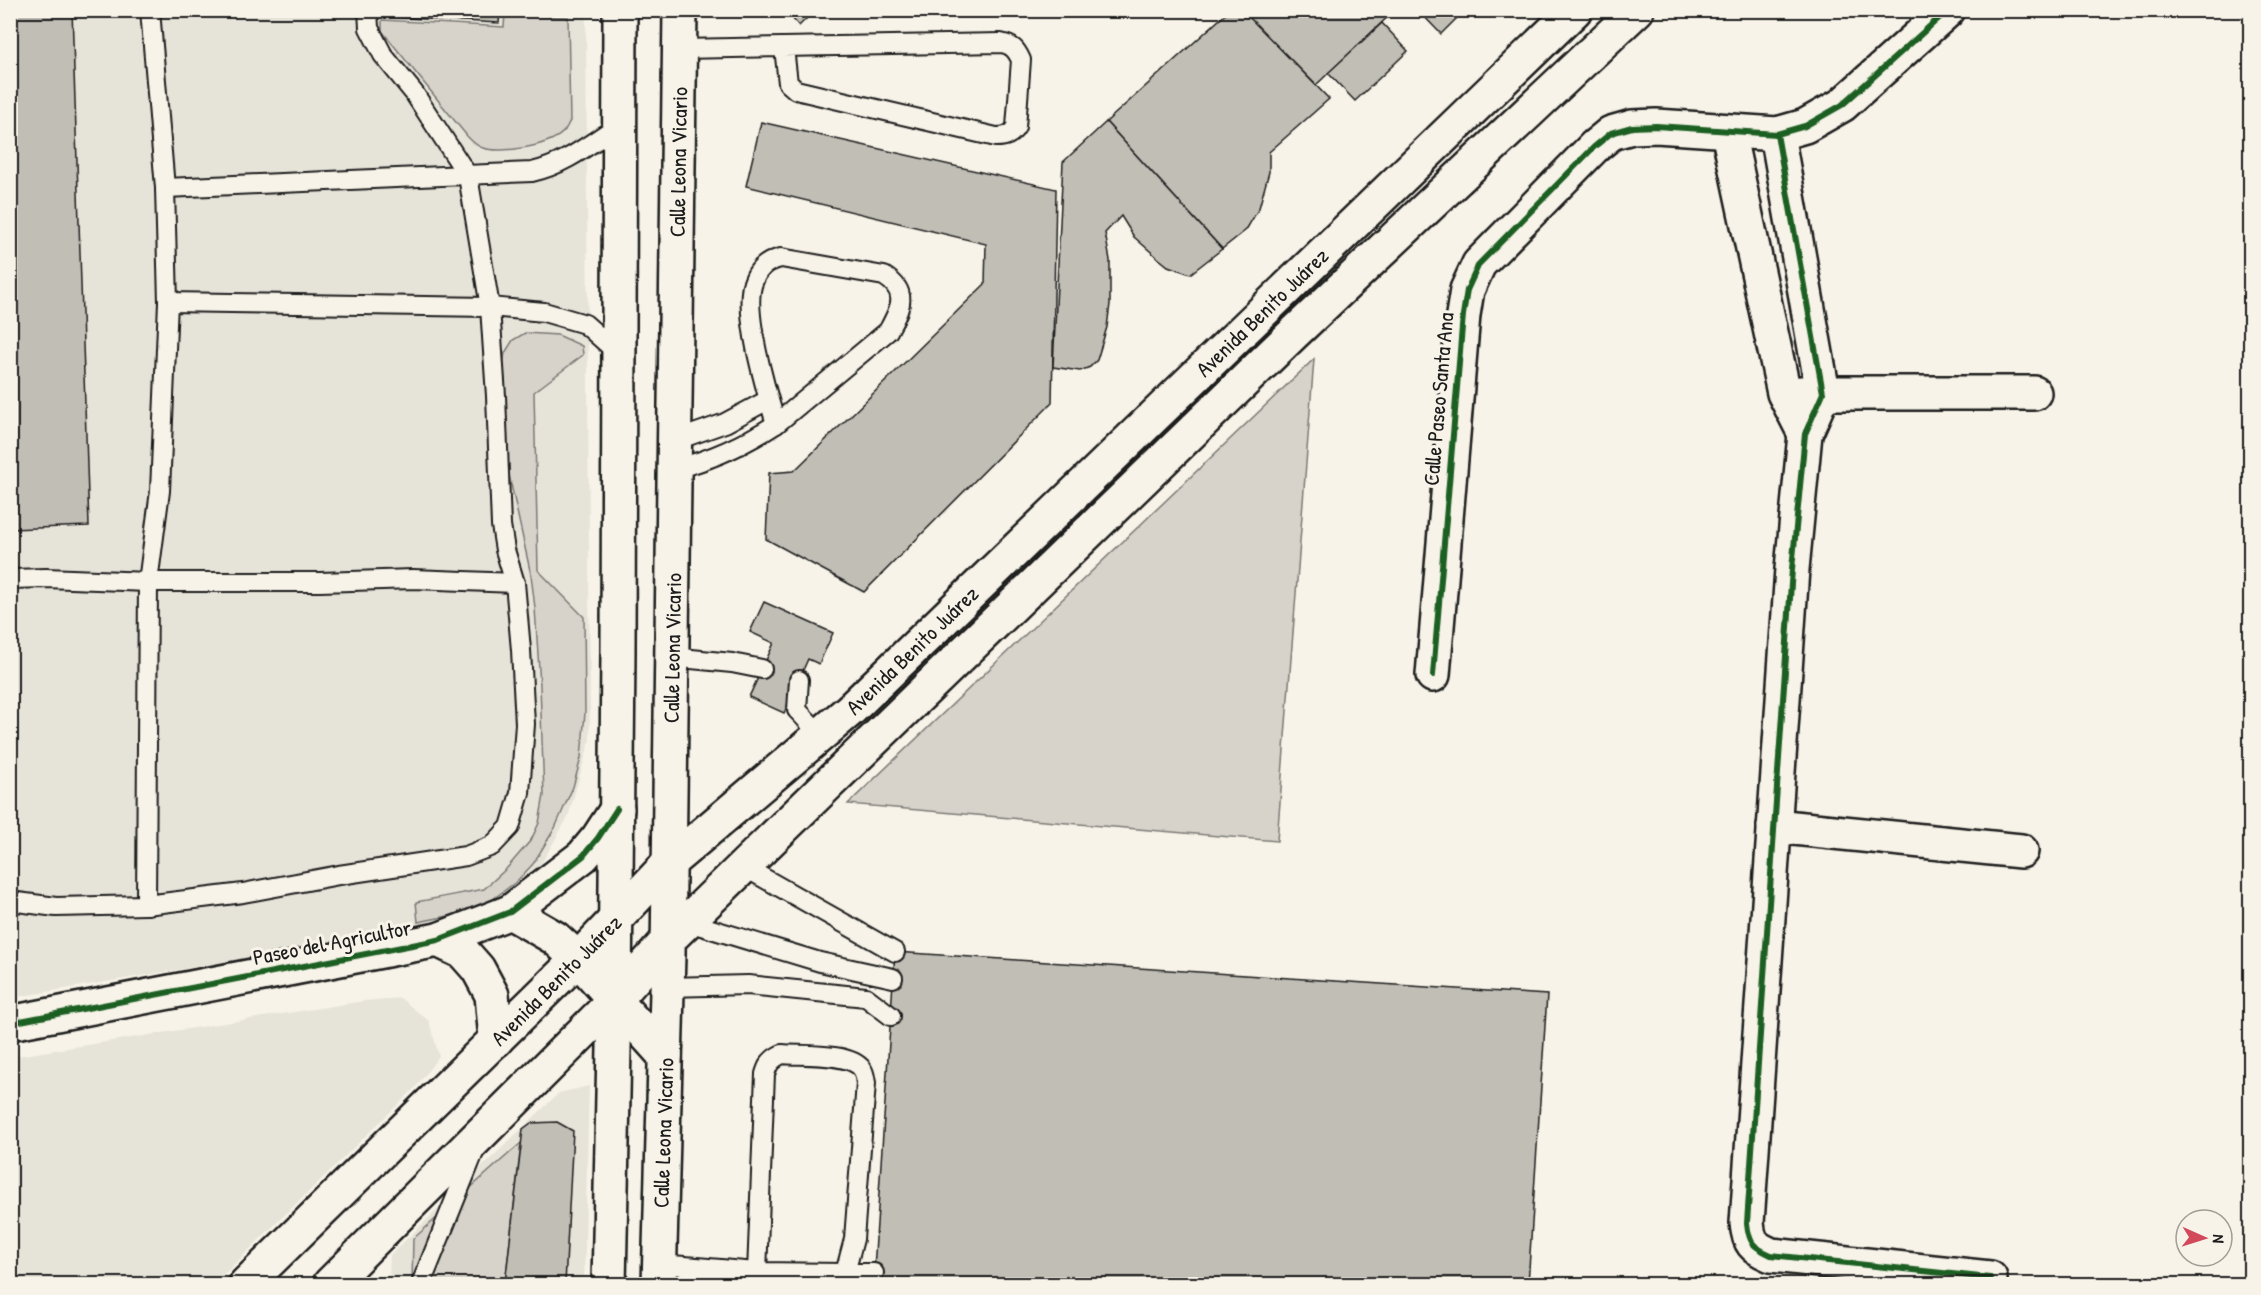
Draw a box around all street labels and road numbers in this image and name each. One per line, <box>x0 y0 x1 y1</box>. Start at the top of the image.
street label: Calle Leona Vicario <box>662 87 694 237</box>
street label: Avenida Benito Juárez <box>1189 241 1335 383</box>
street label: Calle Paseo Santa Ana <box>1415 311 1461 487</box>
street label: Calle Leona Vicario <box>656 573 688 723</box>
street label: Avenida Benito Juárez <box>839 579 985 721</box>
street label: Avenida Benito Juárez <box>484 908 628 1052</box>
street label: Paseo del Agricultor <box>250 912 414 972</box>
street label: Calle Leona Vicario <box>645 1057 681 1209</box>

